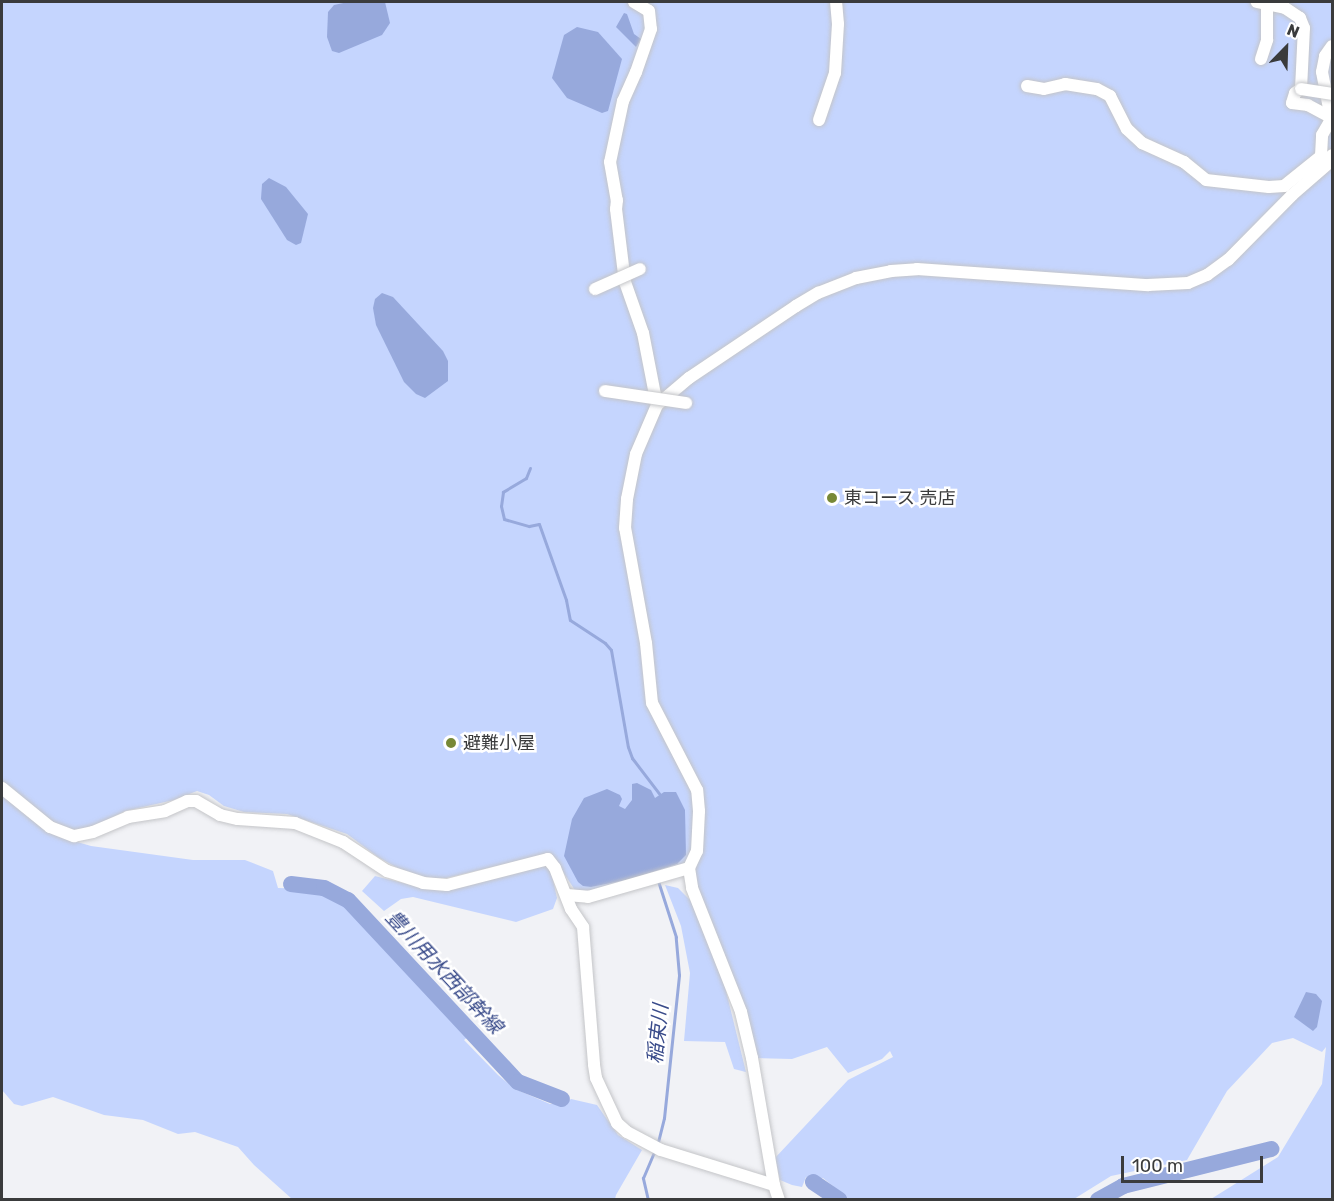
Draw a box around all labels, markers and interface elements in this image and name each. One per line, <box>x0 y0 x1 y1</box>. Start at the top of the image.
north arrow <box>1256 18 1316 78</box>
text: N <box>1284 20 1302 42</box>
place label: 東コース 売店 <box>844 487 956 509</box>
marker: 東コース 売店 <box>825 491 839 505</box>
place label: 避難小屋 <box>463 732 535 754</box>
marker: 避難小屋 <box>444 736 458 750</box>
water label: 豊川用水西部幹線 <box>381 905 507 1039</box>
water label: 稲束川 <box>643 1003 673 1065</box>
scale bar <box>1124 1144 1266 1182</box>
text: 100 m <box>1132 1155 1183 1177</box>

